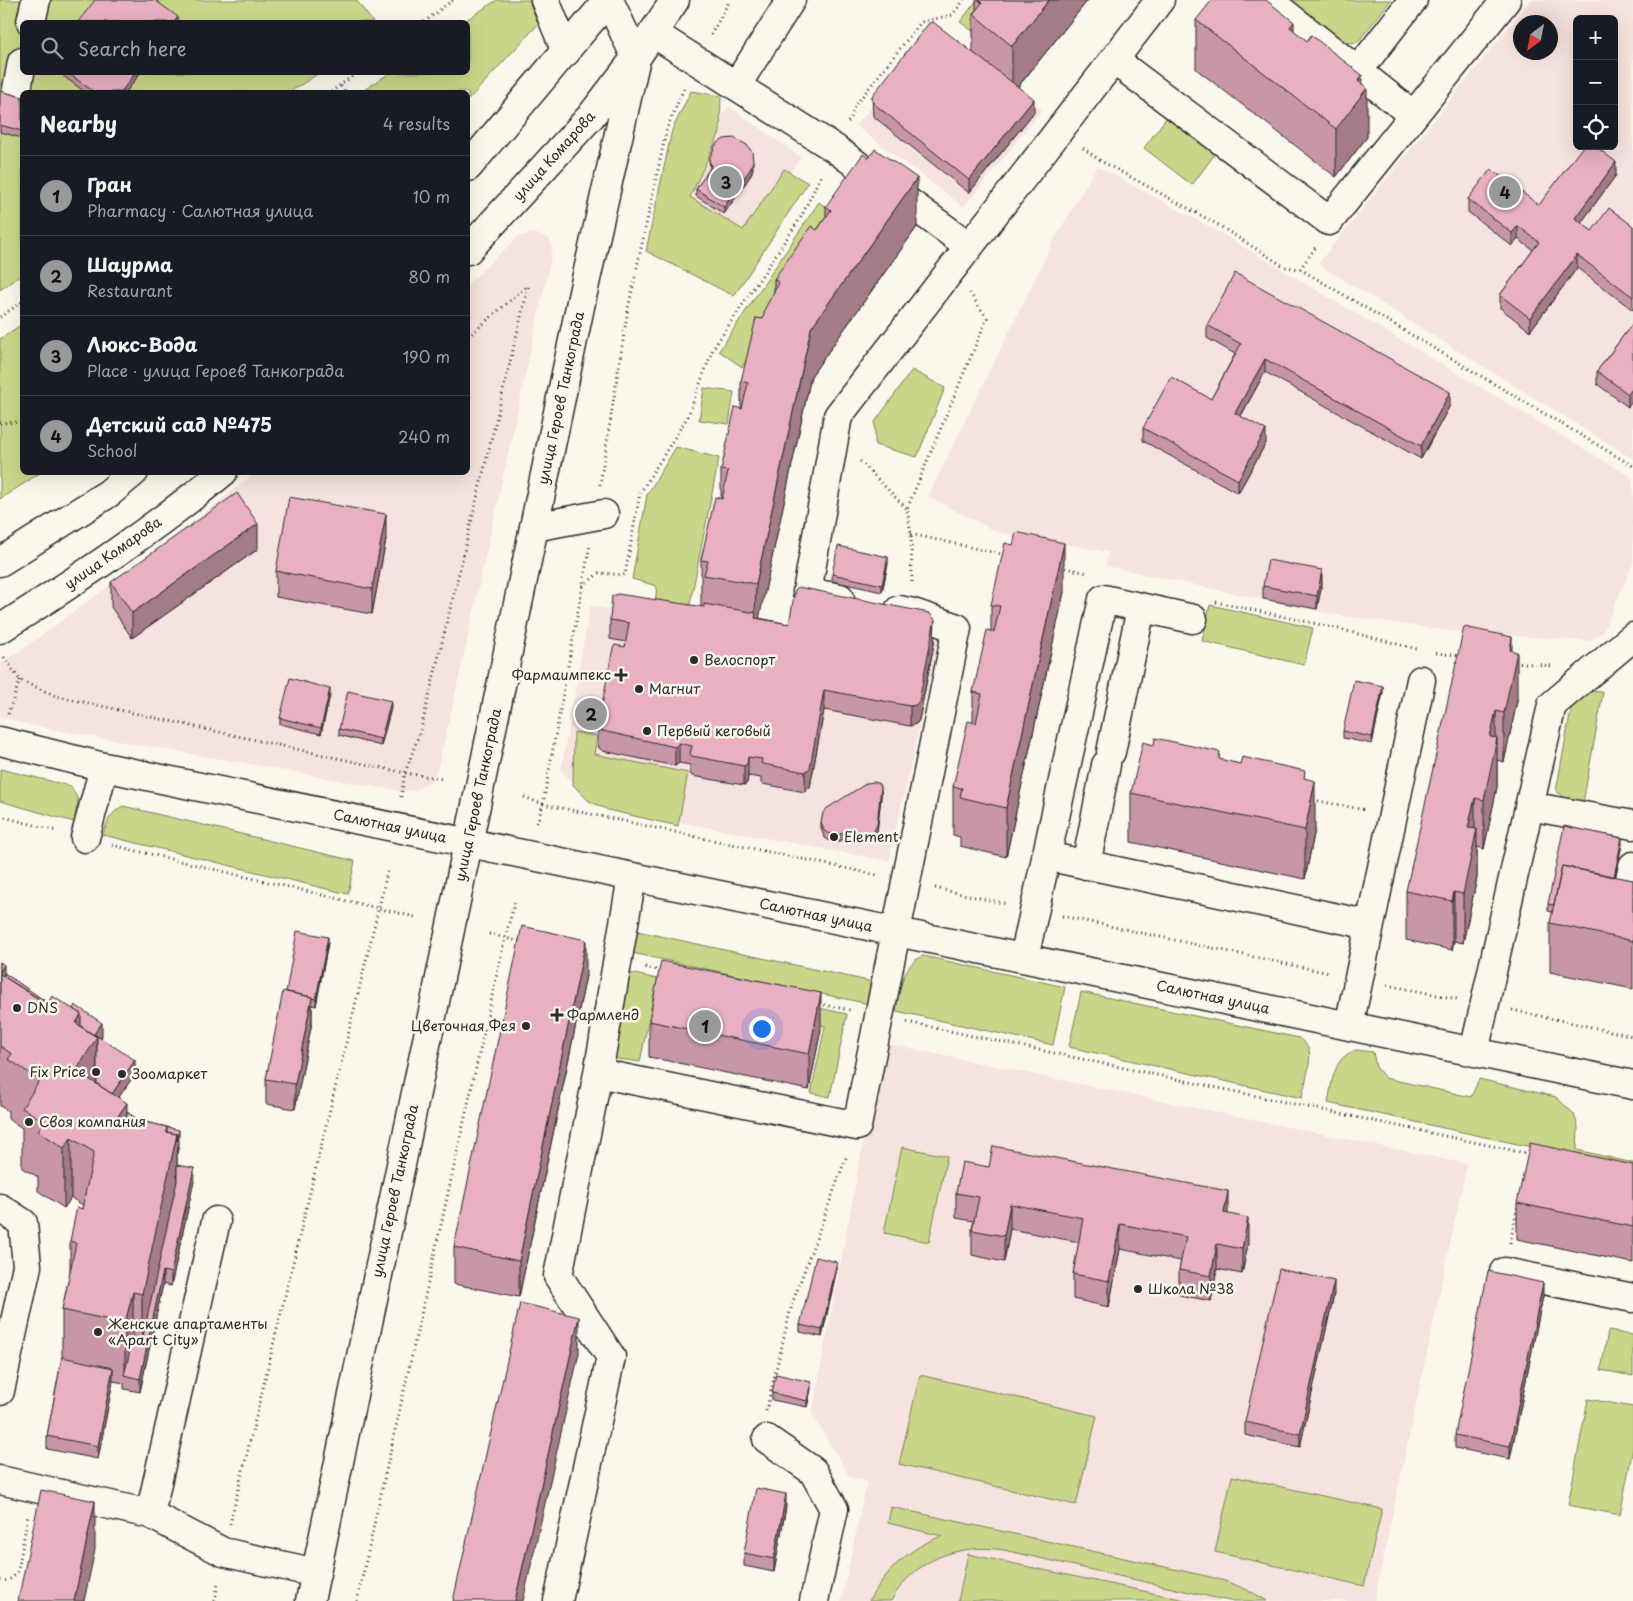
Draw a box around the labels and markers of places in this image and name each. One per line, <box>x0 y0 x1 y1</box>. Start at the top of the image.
pin: 3 <box>710 163 742 201</box>
pin: 4 <box>1489 173 1521 211</box>
place label: Велоспорт <box>704 649 775 670</box>
marker: Велоспорт <box>688 654 700 666</box>
place label: Фармаимпекс <box>512 664 611 685</box>
marker: Фармаимпекс <box>615 669 627 681</box>
place label: Магнит <box>649 678 701 699</box>
marker: Магнит <box>633 683 645 695</box>
pin: 2 <box>575 695 607 733</box>
place label: Первый кеговый <box>657 720 771 741</box>
marker: Первый кеговый <box>641 725 653 737</box>
place label: Element <box>844 826 899 847</box>
marker: Element <box>828 831 840 843</box>
place label: DNS <box>27 997 58 1018</box>
marker: DNS <box>11 1002 23 1014</box>
place label: Фармленд <box>567 1004 639 1025</box>
pin: 1 <box>689 1007 721 1045</box>
marker: Фармленд <box>551 1009 563 1021</box>
place label: Цветочная Фея <box>411 1015 516 1036</box>
marker: Цветочная Фея <box>520 1020 532 1032</box>
place label: Fix Price <box>29 1061 86 1082</box>
place label: Зоомаркет <box>131 1063 207 1084</box>
marker: Fix Price <box>90 1066 102 1078</box>
marker: Зоомаркет <box>116 1068 128 1080</box>
place label: Своя компания <box>39 1111 146 1132</box>
marker: Своя компания <box>23 1116 35 1128</box>
place label: Школа №38 <box>1148 1278 1234 1299</box>
marker: Школа №38 <box>1132 1283 1144 1295</box>
place label: Женские апартаменты «Apart City» <box>108 1313 268 1350</box>
marker: Женские апартаменты «Apart City» <box>92 1326 104 1338</box>

